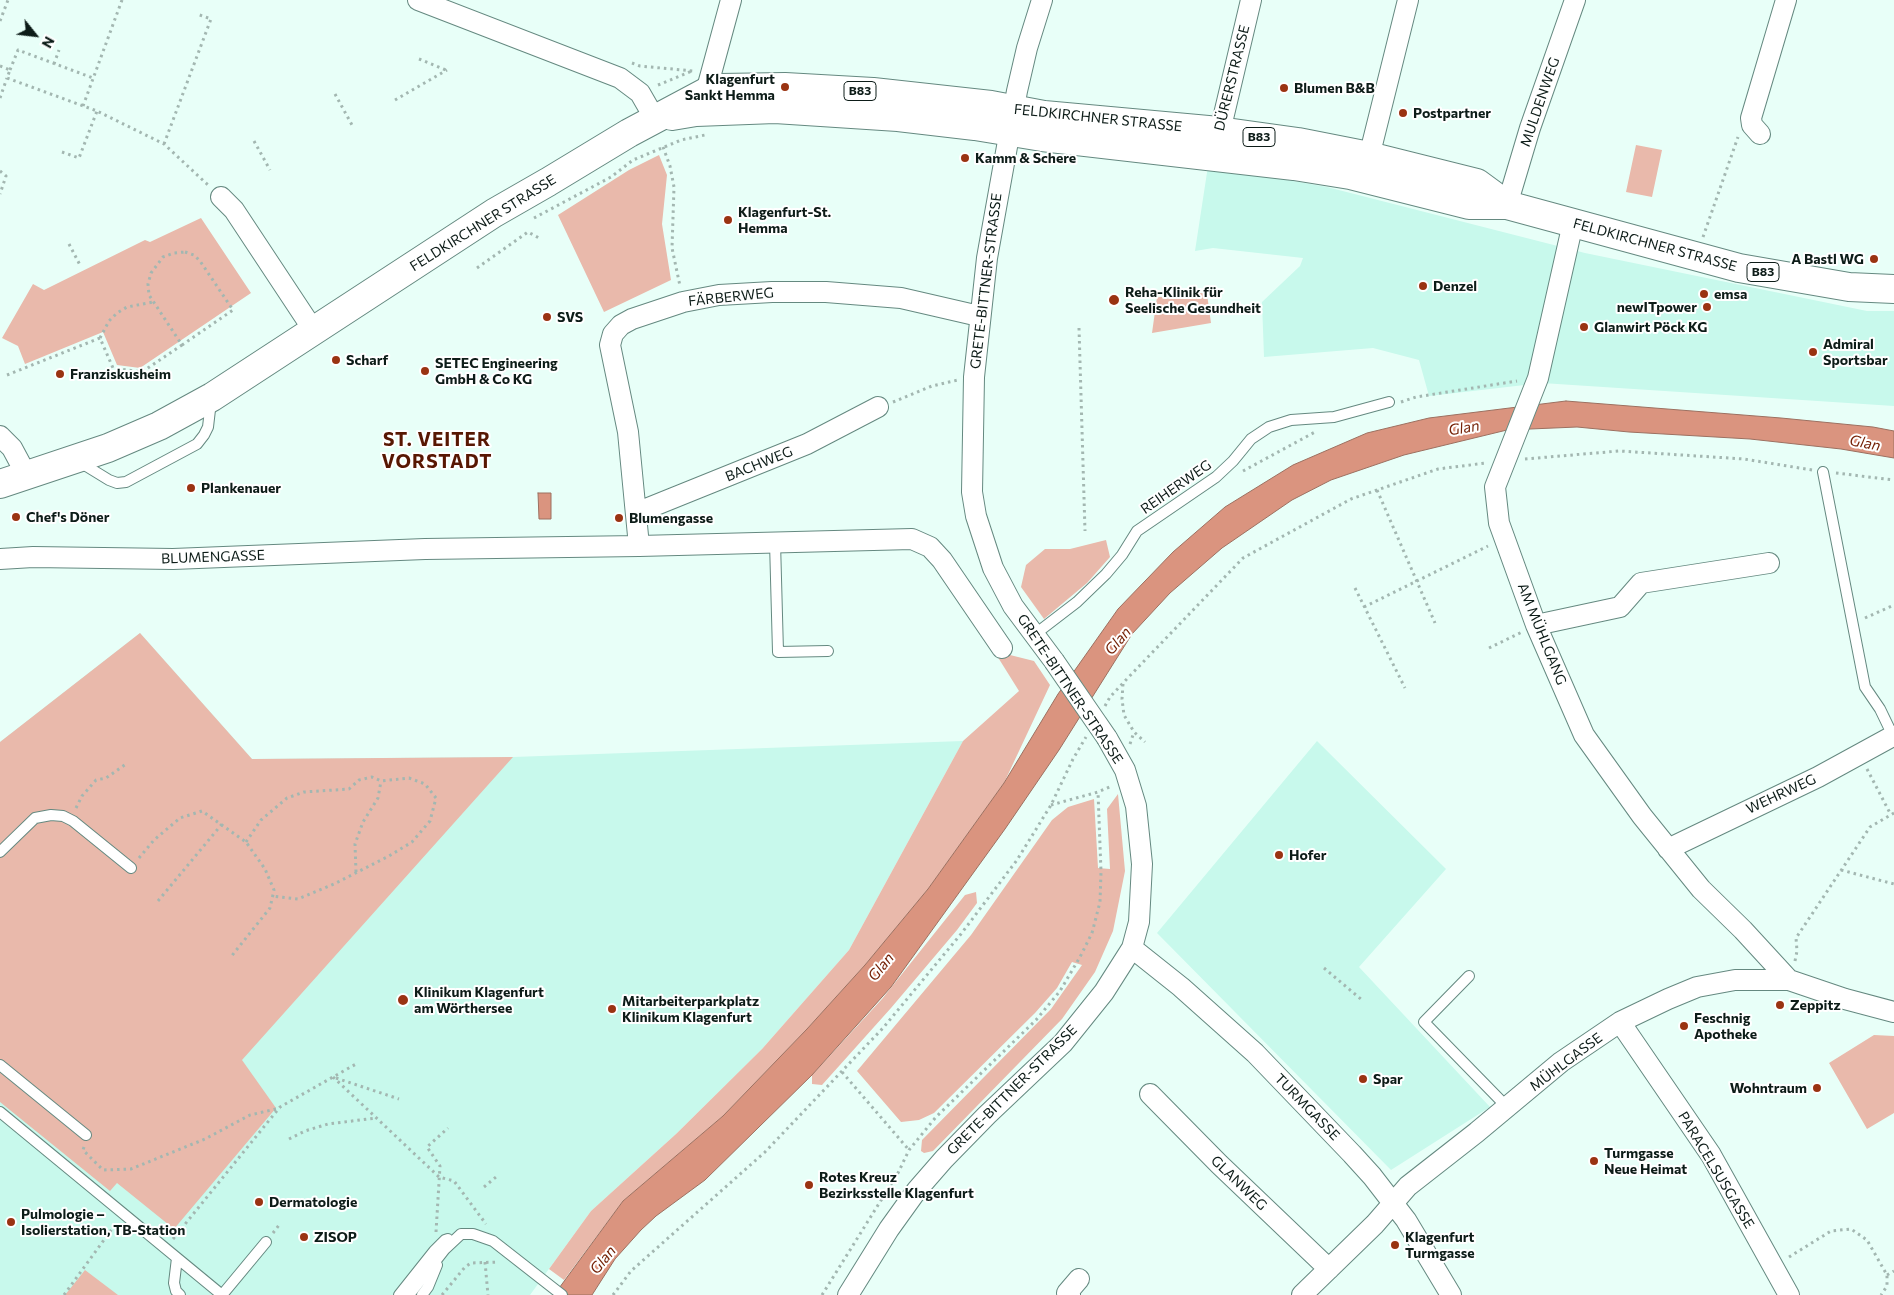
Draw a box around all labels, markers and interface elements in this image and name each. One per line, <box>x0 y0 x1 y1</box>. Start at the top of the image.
north arrow <box>10 10 60 60</box>
street label: DÜRERSTRASSE <box>1211 23 1253 133</box>
text: N <box>39 34 59 51</box>
street label: MULDENWEG <box>1517 55 1563 149</box>
place label: Klagenfurt Sankt Hemma <box>685 71 775 104</box>
place label: Blumen B&B <box>1294 80 1375 96</box>
marker: Klagenfurt Sankt Hemma <box>779 81 791 93</box>
road number: B83 <box>844 82 876 100</box>
marker: Blumen B&B <box>1278 82 1290 94</box>
street label: FELDKIRCHNER STRASSE <box>1013 101 1183 135</box>
place label: Postpartner <box>1413 105 1491 121</box>
marker: Postpartner <box>1397 107 1409 119</box>
road number: B83 <box>1243 128 1275 146</box>
place label: Kamm & Schere <box>975 150 1076 166</box>
marker: Kamm & Schere <box>959 152 971 164</box>
street label: FELDKIRCHNER STRASSE <box>407 171 559 275</box>
street label: GRETE-BITTNER-STRASSE <box>967 192 1005 370</box>
place label: Klagenfurt-St. Hemma <box>738 204 831 236</box>
marker: Klagenfurt-St. Hemma <box>722 214 734 226</box>
street label: FELDKIRCHNER STRASSE <box>1571 215 1739 275</box>
place label: A Bastl WG <box>1791 251 1864 267</box>
marker: A Bastl WG <box>1868 253 1880 265</box>
road number: B83 <box>1747 262 1779 282</box>
place label: Denzel <box>1433 278 1477 294</box>
marker: Denzel <box>1417 280 1429 292</box>
street label: FÄRBERWEG <box>687 284 775 310</box>
place label: Reha-Klinik für Seelische Gesundheit <box>1125 284 1261 316</box>
place label: emsa <box>1714 286 1747 302</box>
marker: emsa <box>1698 288 1710 300</box>
marker: Reha-Klinik für Seelische Gesundheit <box>1107 293 1121 307</box>
place label: newITpower <box>1617 299 1697 315</box>
marker: newITpower <box>1701 301 1713 313</box>
place label: SVS <box>557 309 583 325</box>
marker: SVS <box>541 311 553 323</box>
place label: Glanwirt Pöck KG <box>1594 319 1707 335</box>
marker: Glanwirt Pöck KG <box>1578 321 1590 333</box>
place label: Admiral Sportsbar <box>1823 336 1888 368</box>
marker: Admiral Sportsbar <box>1807 346 1819 358</box>
place label: Scharf <box>346 352 388 368</box>
marker: Scharf <box>330 354 342 366</box>
place label: SETEC Engineering GmbH & Co KG <box>435 355 558 388</box>
marker: SETEC Engineering GmbH & Co KG <box>419 365 431 377</box>
place label: Franziskusheim <box>70 366 171 382</box>
marker: Franziskusheim <box>54 368 66 380</box>
water label: Glan <box>1447 416 1481 440</box>
district label: ST. VEITER VORSTADT <box>381 429 493 473</box>
water label: Glan <box>1848 431 1882 455</box>
street label: BACHWEG <box>723 443 795 485</box>
street label: REIHERWEG <box>1137 456 1215 518</box>
place label: Plankenauer <box>201 480 281 496</box>
marker: Plankenauer <box>185 482 197 494</box>
place label: Chef's Döner <box>26 509 109 525</box>
place label: Blumengasse <box>629 510 713 526</box>
marker: Chef's Döner <box>10 511 22 523</box>
marker: Blumengasse <box>613 512 625 524</box>
street label: BLUMENGASSE <box>161 547 265 567</box>
street label: AM MÜHLGANG <box>1514 581 1570 687</box>
street label: GRETE-BITTNER-STRASSE <box>1014 611 1126 767</box>
water label: Glan <box>1101 623 1135 659</box>
street label: WEHRWEG <box>1743 771 1819 817</box>
place label: Hofer <box>1289 847 1326 863</box>
marker: Hofer <box>1273 849 1285 861</box>
water label: Glan <box>864 949 898 985</box>
place label: Klinikum Klagenfurt am Wörthersee <box>414 984 544 1016</box>
marker: Klinikum Klagenfurt am Wörthersee <box>396 993 410 1007</box>
place label: Mitarbeiterparkplatz Klinikum Klagenfurt <box>622 993 759 1026</box>
place label: Zeppitz <box>1790 997 1841 1013</box>
marker: Zeppitz <box>1774 999 1786 1011</box>
marker: Mitarbeiterparkplatz Klinikum Klagenfurt <box>606 1003 618 1015</box>
place label: Feschnig Apotheke <box>1694 1010 1757 1042</box>
marker: Feschnig Apotheke <box>1678 1020 1690 1032</box>
street label: GRETE-BITTNER-STRASSE <box>943 1021 1081 1159</box>
street label: MÜHLGASSE <box>1526 1029 1606 1095</box>
street label: TURMGASSE <box>1271 1070 1343 1144</box>
place label: Spar <box>1373 1071 1403 1087</box>
marker: Spar <box>1357 1073 1369 1085</box>
place label: Wohntraum <box>1730 1080 1807 1096</box>
marker: Wohntraum <box>1811 1082 1823 1094</box>
street label: PARACELSUSGASSE <box>1674 1108 1758 1232</box>
place label: Turmgasse Neue Heimat <box>1604 1145 1687 1178</box>
street label: GLANWEG <box>1208 1152 1270 1214</box>
marker: Turmgasse Neue Heimat <box>1588 1155 1600 1167</box>
place label: Rotes Kreuz Bezirksstelle Klagenfurt <box>819 1169 974 1202</box>
marker: Rotes Kreuz Bezirksstelle Klagenfurt <box>803 1179 815 1191</box>
place label: Dermatologie <box>269 1194 357 1210</box>
marker: Dermatologie <box>253 1196 265 1208</box>
place label: Pulmologie – Isolierstation, TB-Station <box>21 1206 185 1238</box>
marker: Pulmologie – Isolierstation, TB-Station <box>5 1216 17 1228</box>
place label: ZISOP <box>314 1229 357 1245</box>
place label: Klagenfurt Turmgasse <box>1405 1229 1475 1262</box>
marker: ZISOP <box>298 1231 310 1243</box>
marker: Klagenfurt Turmgasse <box>1389 1239 1401 1251</box>
water label: Glan <box>586 1242 620 1278</box>

